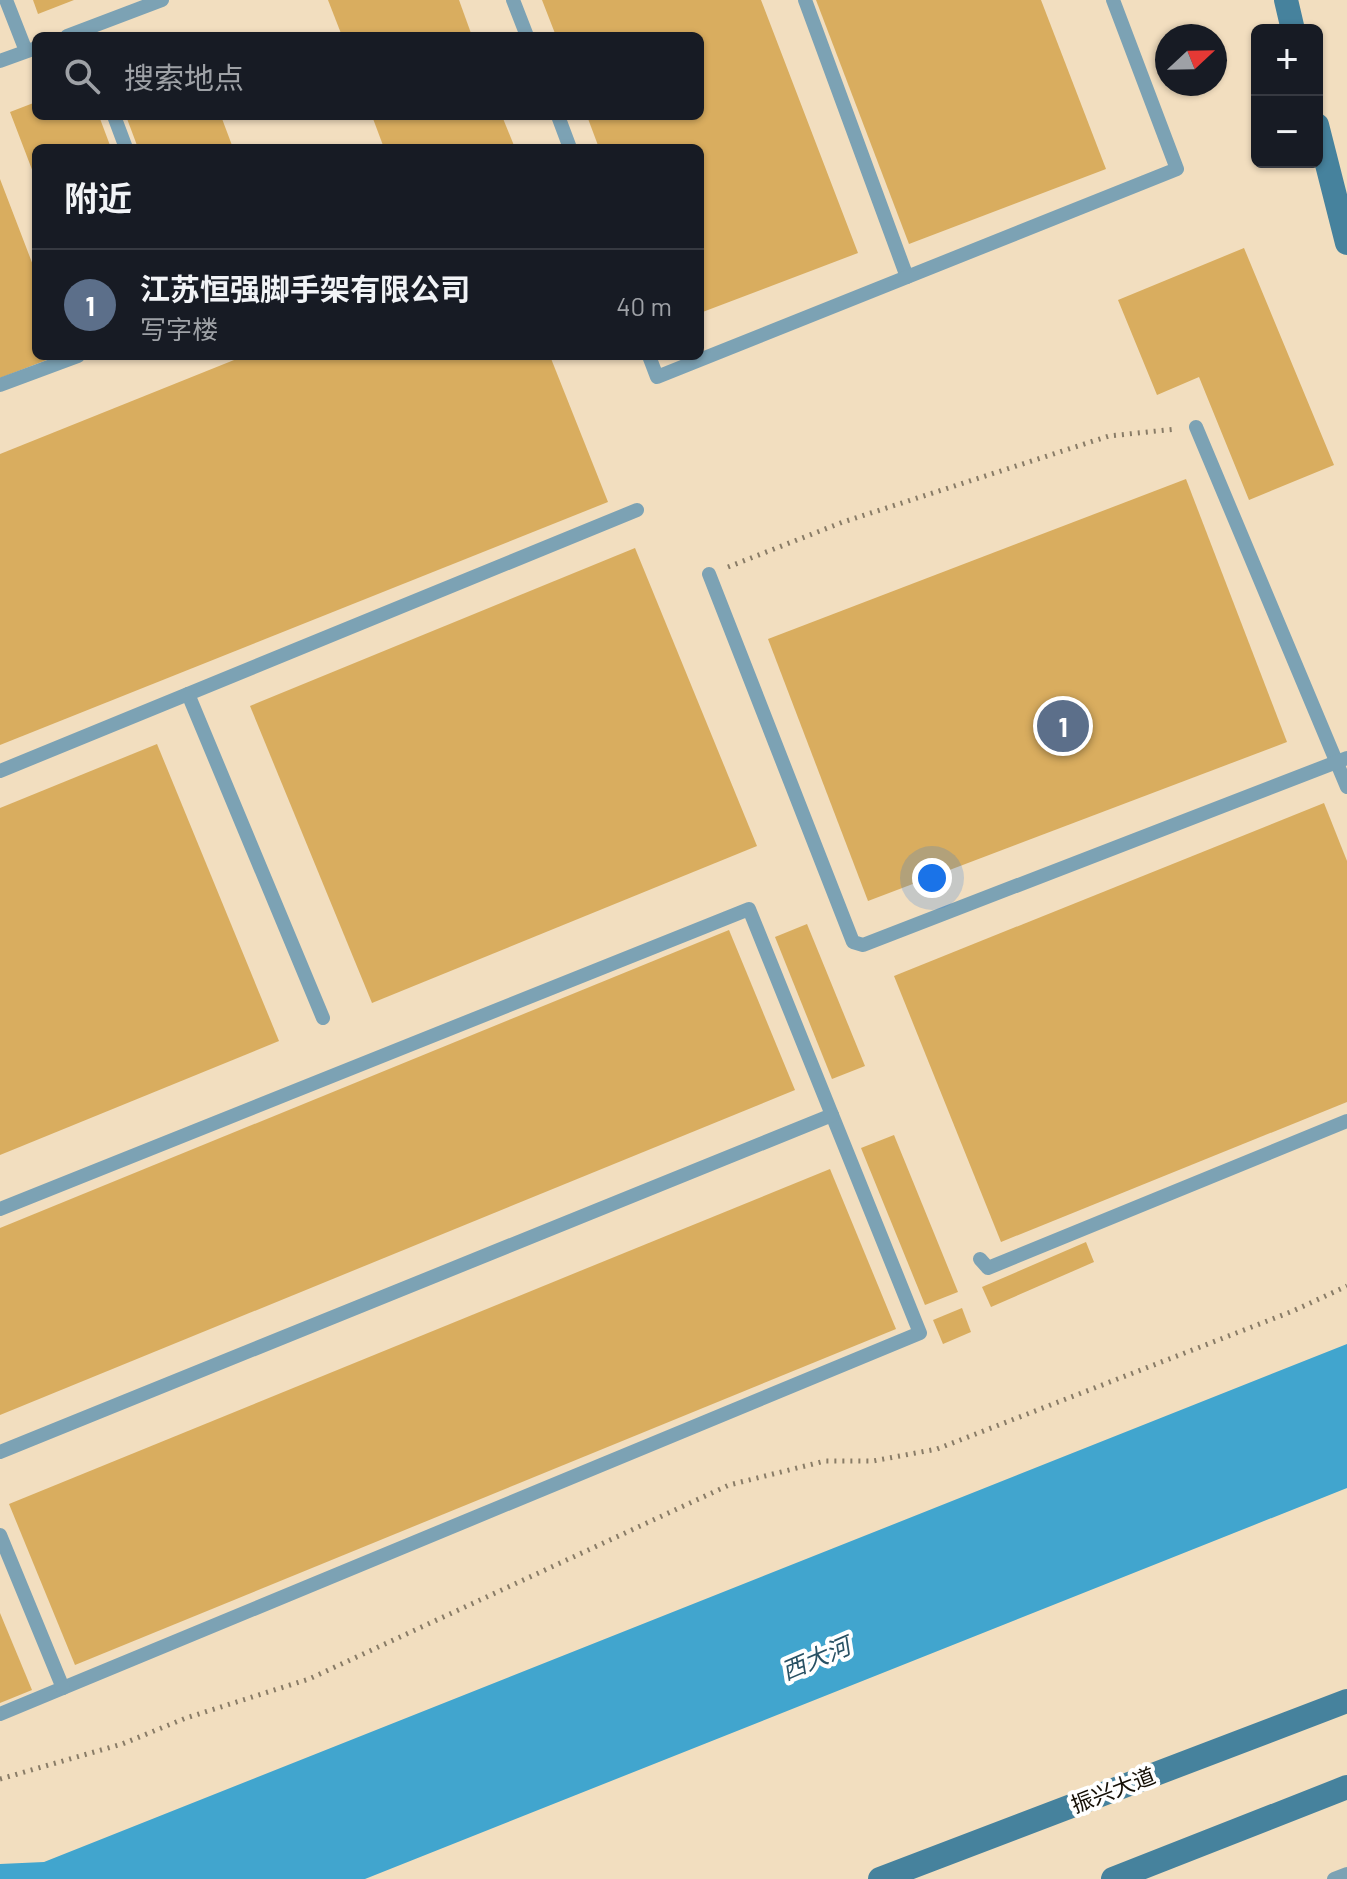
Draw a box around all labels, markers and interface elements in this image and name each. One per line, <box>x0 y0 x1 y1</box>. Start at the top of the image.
north arrow <box>1155 24 1227 96</box>
map controls <box>1251 24 1323 168</box>
button: + <box>1251 24 1323 96</box>
search box <box>32 32 704 120</box>
icon: search <box>60 54 104 98</box>
text: 搜索地点 <box>124 59 244 95</box>
button: − <box>1251 96 1323 168</box>
text: 附近 <box>64 177 132 218</box>
text: 江苏恒强脚手架有限公司 <box>140 270 470 306</box>
text: 1 <box>85 290 95 321</box>
text: 40 m <box>616 290 672 321</box>
text: 写字楼 <box>140 313 218 344</box>
pin: 1 <box>1037 696 1089 756</box>
your location <box>912 858 952 898</box>
water label: 西大河 <box>777 1629 858 1685</box>
street label: 振兴大道 <box>1067 1761 1158 1817</box>

